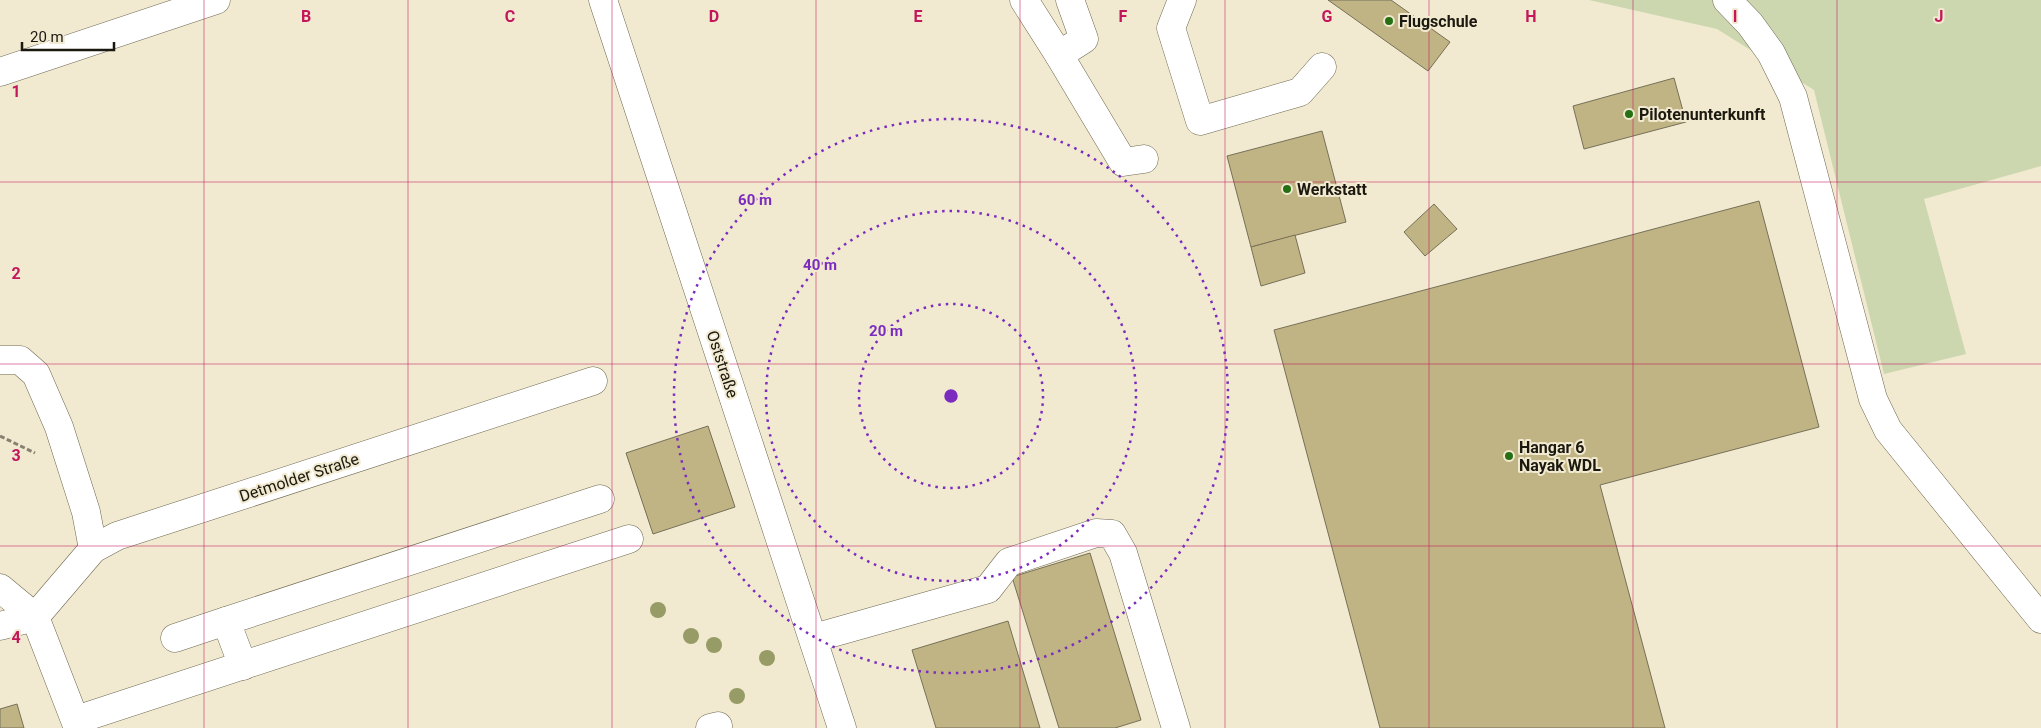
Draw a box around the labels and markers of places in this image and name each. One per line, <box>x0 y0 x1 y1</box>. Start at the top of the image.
place label: Flugschule <box>1399 12 1478 31</box>
marker: Flugschule <box>1383 15 1395 27</box>
place label: Pilotenunterkunft <box>1639 105 1766 124</box>
marker: Pilotenunterkunft <box>1623 108 1635 120</box>
place label: Werkstatt <box>1297 180 1367 199</box>
marker: Werkstatt <box>1281 183 1293 195</box>
centre of rings <box>942 387 960 405</box>
place label: Hangar 6 Nayak WDL <box>1519 438 1601 475</box>
marker: Hangar 6 Nayak WDL <box>1503 450 1515 462</box>

